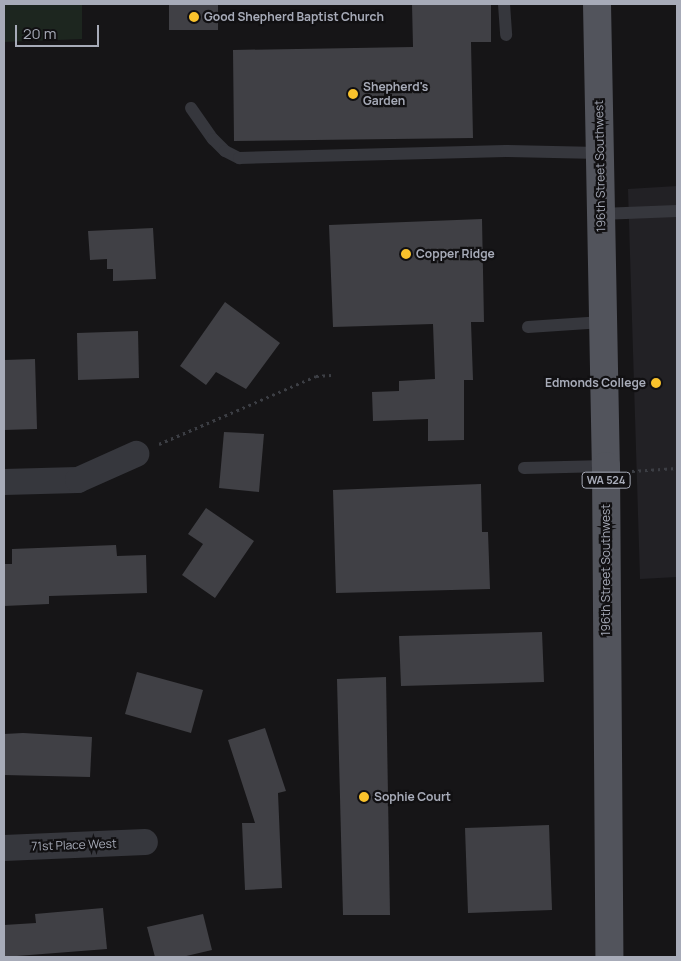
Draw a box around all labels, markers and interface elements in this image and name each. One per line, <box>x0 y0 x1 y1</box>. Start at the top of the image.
place label: Good Shepherd Baptist Church <box>204 10 384 24</box>
marker: Good Shepherd Baptist Church <box>188 11 200 23</box>
scale bar <box>18 15 101 47</box>
text: 20 m <box>23 23 56 44</box>
place label: Shepherd's Garden <box>363 80 428 108</box>
marker: Shepherd's Garden <box>347 88 359 100</box>
street label: 196th Street Southwest <box>592 100 608 232</box>
place label: Copper Ridge <box>416 247 495 261</box>
marker: Copper Ridge <box>400 248 412 260</box>
place label: Edmonds College <box>545 376 646 390</box>
marker: Edmonds College <box>650 377 662 389</box>
road number: WA 524 <box>581 472 631 488</box>
street label: 196th Street Southwest <box>599 504 613 636</box>
place label: Sophie Court <box>374 790 451 804</box>
marker: Sophie Court <box>358 791 370 803</box>
street label: 71st Place West <box>31 836 117 854</box>

